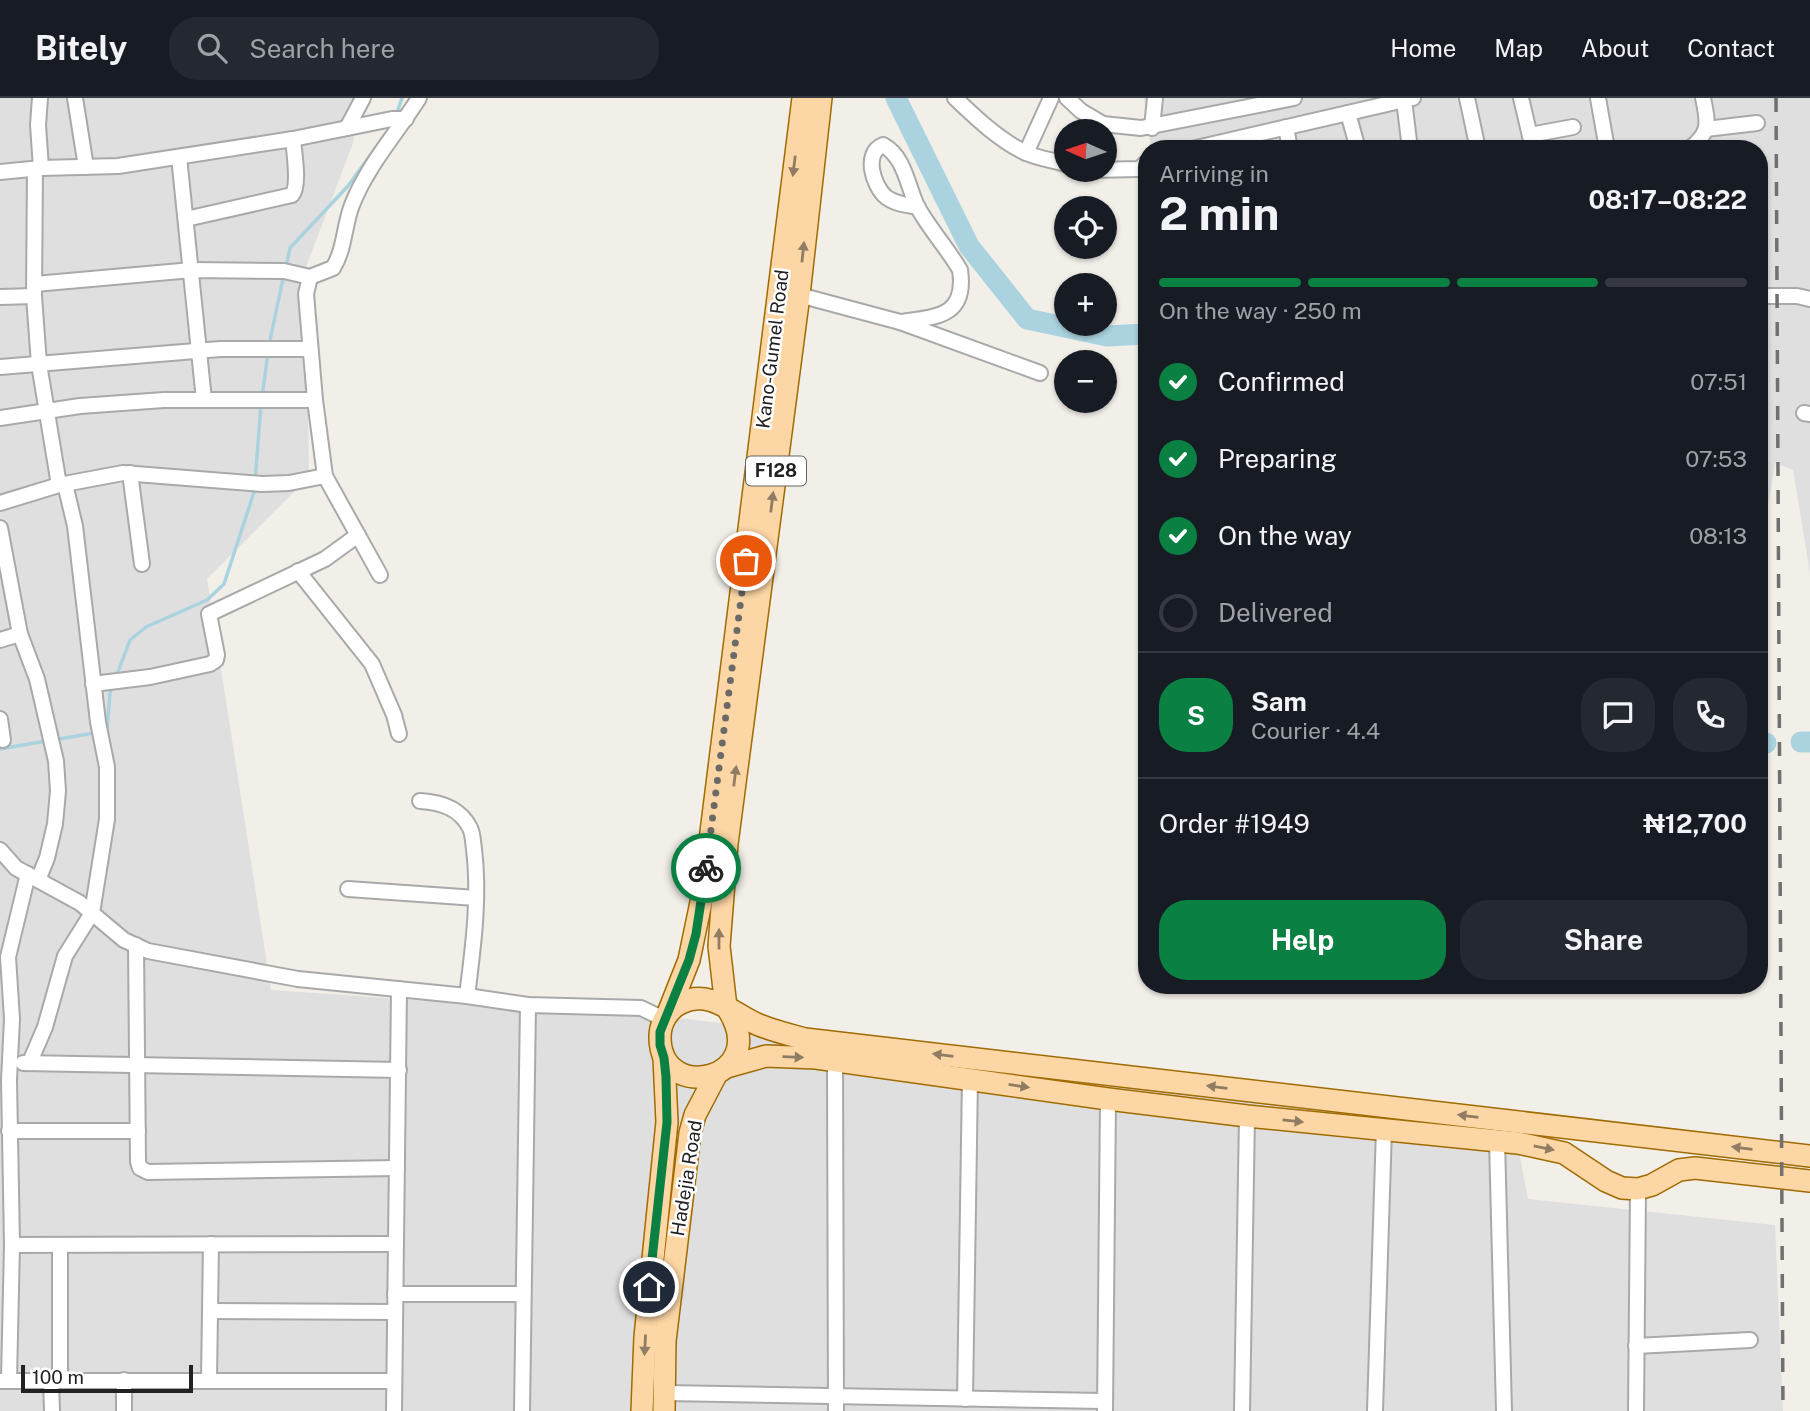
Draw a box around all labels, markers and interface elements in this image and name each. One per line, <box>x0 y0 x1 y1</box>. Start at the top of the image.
search box <box>169 17 659 80</box>
text: Bitely <box>35 29 127 67</box>
icon: search <box>193 29 231 67</box>
text: Search here <box>249 33 395 64</box>
text: Home <box>1390 34 1456 62</box>
text: Map <box>1494 34 1543 62</box>
text: About <box>1581 34 1649 62</box>
text: Contact <box>1687 34 1775 62</box>
north arrow <box>1054 119 1116 182</box>
map controls <box>1054 119 1117 413</box>
one-way arrow <box>788 155 799 177</box>
text: Arriving in <box>1159 160 1269 187</box>
text: 08:17–08:22 <box>1588 184 1747 215</box>
text: 2 min <box>1159 186 1279 240</box>
button: locate <box>1054 196 1117 259</box>
one-way arrow <box>798 241 809 263</box>
street label: Kano-Gumel Road <box>751 268 793 430</box>
button: + <box>1054 273 1117 336</box>
text: On the way · 250 m <box>1159 297 1362 324</box>
button: − <box>1054 350 1117 413</box>
icon: check <box>1159 363 1197 401</box>
text: Confirmed <box>1218 366 1345 397</box>
text: 07:51 <box>1690 368 1747 395</box>
icon: check <box>1159 440 1197 478</box>
text: Preparing <box>1218 443 1337 474</box>
text: 07:53 <box>1685 445 1747 472</box>
road number: F128 <box>746 456 806 486</box>
one-way arrow <box>766 491 777 513</box>
icon: check <box>1159 517 1197 555</box>
text: On the way <box>1218 520 1352 551</box>
text: 08:13 <box>1689 522 1747 549</box>
pin <box>716 531 776 591</box>
icon: bag <box>727 542 765 580</box>
text: Delivered <box>1218 597 1333 628</box>
button: chat <box>1581 678 1655 752</box>
button: phone <box>1673 678 1747 752</box>
text: Sam <box>1251 686 1307 717</box>
text: S <box>1187 700 1205 731</box>
text: Courier · 4.4 <box>1251 717 1380 744</box>
one-way arrow <box>730 765 741 787</box>
text: Order #1949 <box>1159 808 1310 839</box>
text: ₦12,700 <box>1643 808 1747 839</box>
courier <box>671 833 741 903</box>
icon: bike <box>687 849 725 887</box>
button: Help <box>1159 900 1446 980</box>
button: Share <box>1460 900 1747 980</box>
one-way arrow <box>713 928 725 950</box>
one-way arrow <box>931 1050 953 1061</box>
one-way arrow <box>783 1051 805 1062</box>
one-way arrow <box>1008 1081 1030 1092</box>
one-way arrow <box>1206 1081 1228 1092</box>
one-way arrow <box>1456 1110 1478 1121</box>
one-way arrow <box>1282 1115 1304 1126</box>
street label: Hadejia Road <box>666 1118 706 1238</box>
one-way arrow <box>1731 1142 1753 1153</box>
one-way arrow <box>1533 1143 1555 1154</box>
pin <box>619 1257 679 1317</box>
icon: home <box>630 1268 668 1306</box>
one-way arrow <box>639 1334 650 1356</box>
scale bar <box>21 1362 192 1394</box>
text: 100 m <box>32 1366 84 1388</box>

